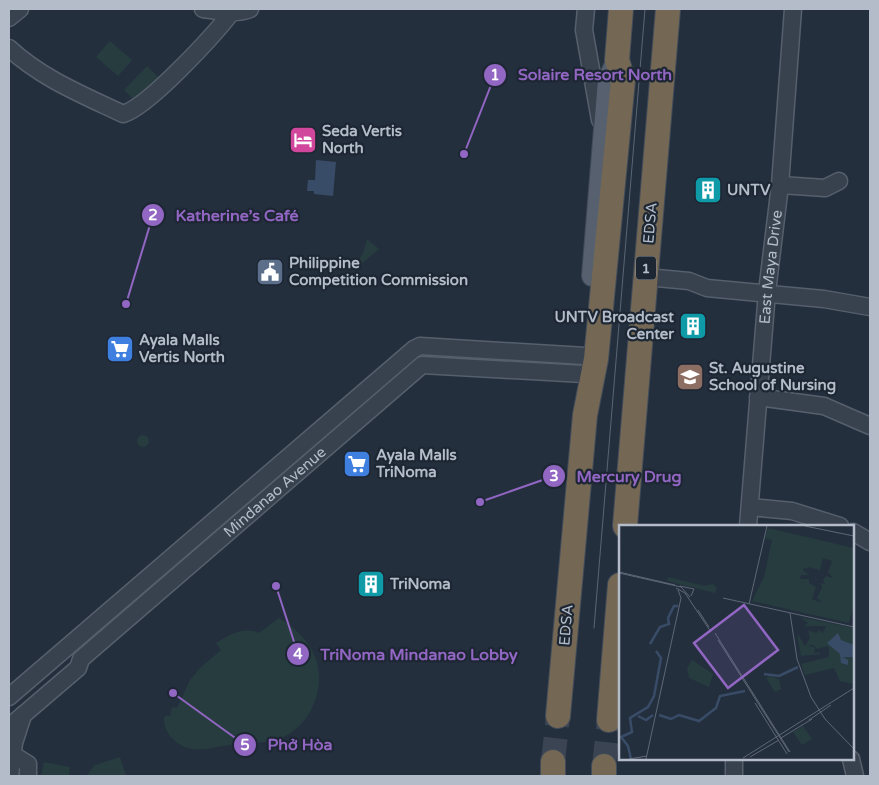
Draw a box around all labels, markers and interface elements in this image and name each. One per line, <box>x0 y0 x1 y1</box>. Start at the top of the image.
callout: Solaire Resort North <box>483 59 682 90</box>
text: Solaire Resort North <box>518 65 672 85</box>
text: 1 <box>490 66 500 84</box>
place label: Seda Vertis North <box>322 122 402 157</box>
hotel icon: Seda Vertis North <box>288 125 318 155</box>
building icon: UNTV <box>693 175 723 205</box>
place label: UNTV <box>727 181 771 199</box>
callout: Katherine’s Café <box>140 199 308 230</box>
street label: EDSA <box>639 202 661 244</box>
text: 2 <box>148 206 158 224</box>
text: Katherine’s Café <box>175 206 299 226</box>
street label: East Maya Drive <box>755 209 786 325</box>
place label: Philippine Competition Commission <box>289 254 468 290</box>
road number: 1 <box>636 256 656 280</box>
public building icon: Philippine Competition Commission <box>255 257 285 287</box>
place label: UNTV Broadcast Center <box>554 308 674 343</box>
building icon: UNTV Broadcast Center <box>678 311 708 341</box>
place label: Ayala Malls Vertis North <box>139 331 225 366</box>
supermarket icon: Ayala Malls Vertis North <box>105 334 135 364</box>
place label: St. Augustine School of Nursing <box>709 359 836 395</box>
school or university icon: St. Augustine School of Nursing <box>675 362 705 392</box>
street label: Mindanao Avenue <box>220 443 330 541</box>
place label: Ayala Malls TriNoma <box>375 446 457 481</box>
supermarket icon: Ayala Malls TriNoma <box>342 449 372 479</box>
callout: Mercury Drug <box>542 460 692 491</box>
text: 3 <box>549 467 559 485</box>
text: Mercury Drug <box>576 467 682 487</box>
inset map <box>619 525 854 760</box>
building icon: TriNoma <box>356 569 386 599</box>
place label: TriNoma <box>389 575 451 593</box>
street label: EDSA <box>555 604 577 646</box>
callout: TriNoma Mindanao Lobby <box>285 639 527 670</box>
text: 4 <box>293 645 303 663</box>
text: TriNoma Mindanao Lobby <box>319 645 518 665</box>
callout: Phở Hòa <box>233 729 343 760</box>
text: Phở Hòa <box>268 735 332 755</box>
text: 5 <box>240 736 250 754</box>

